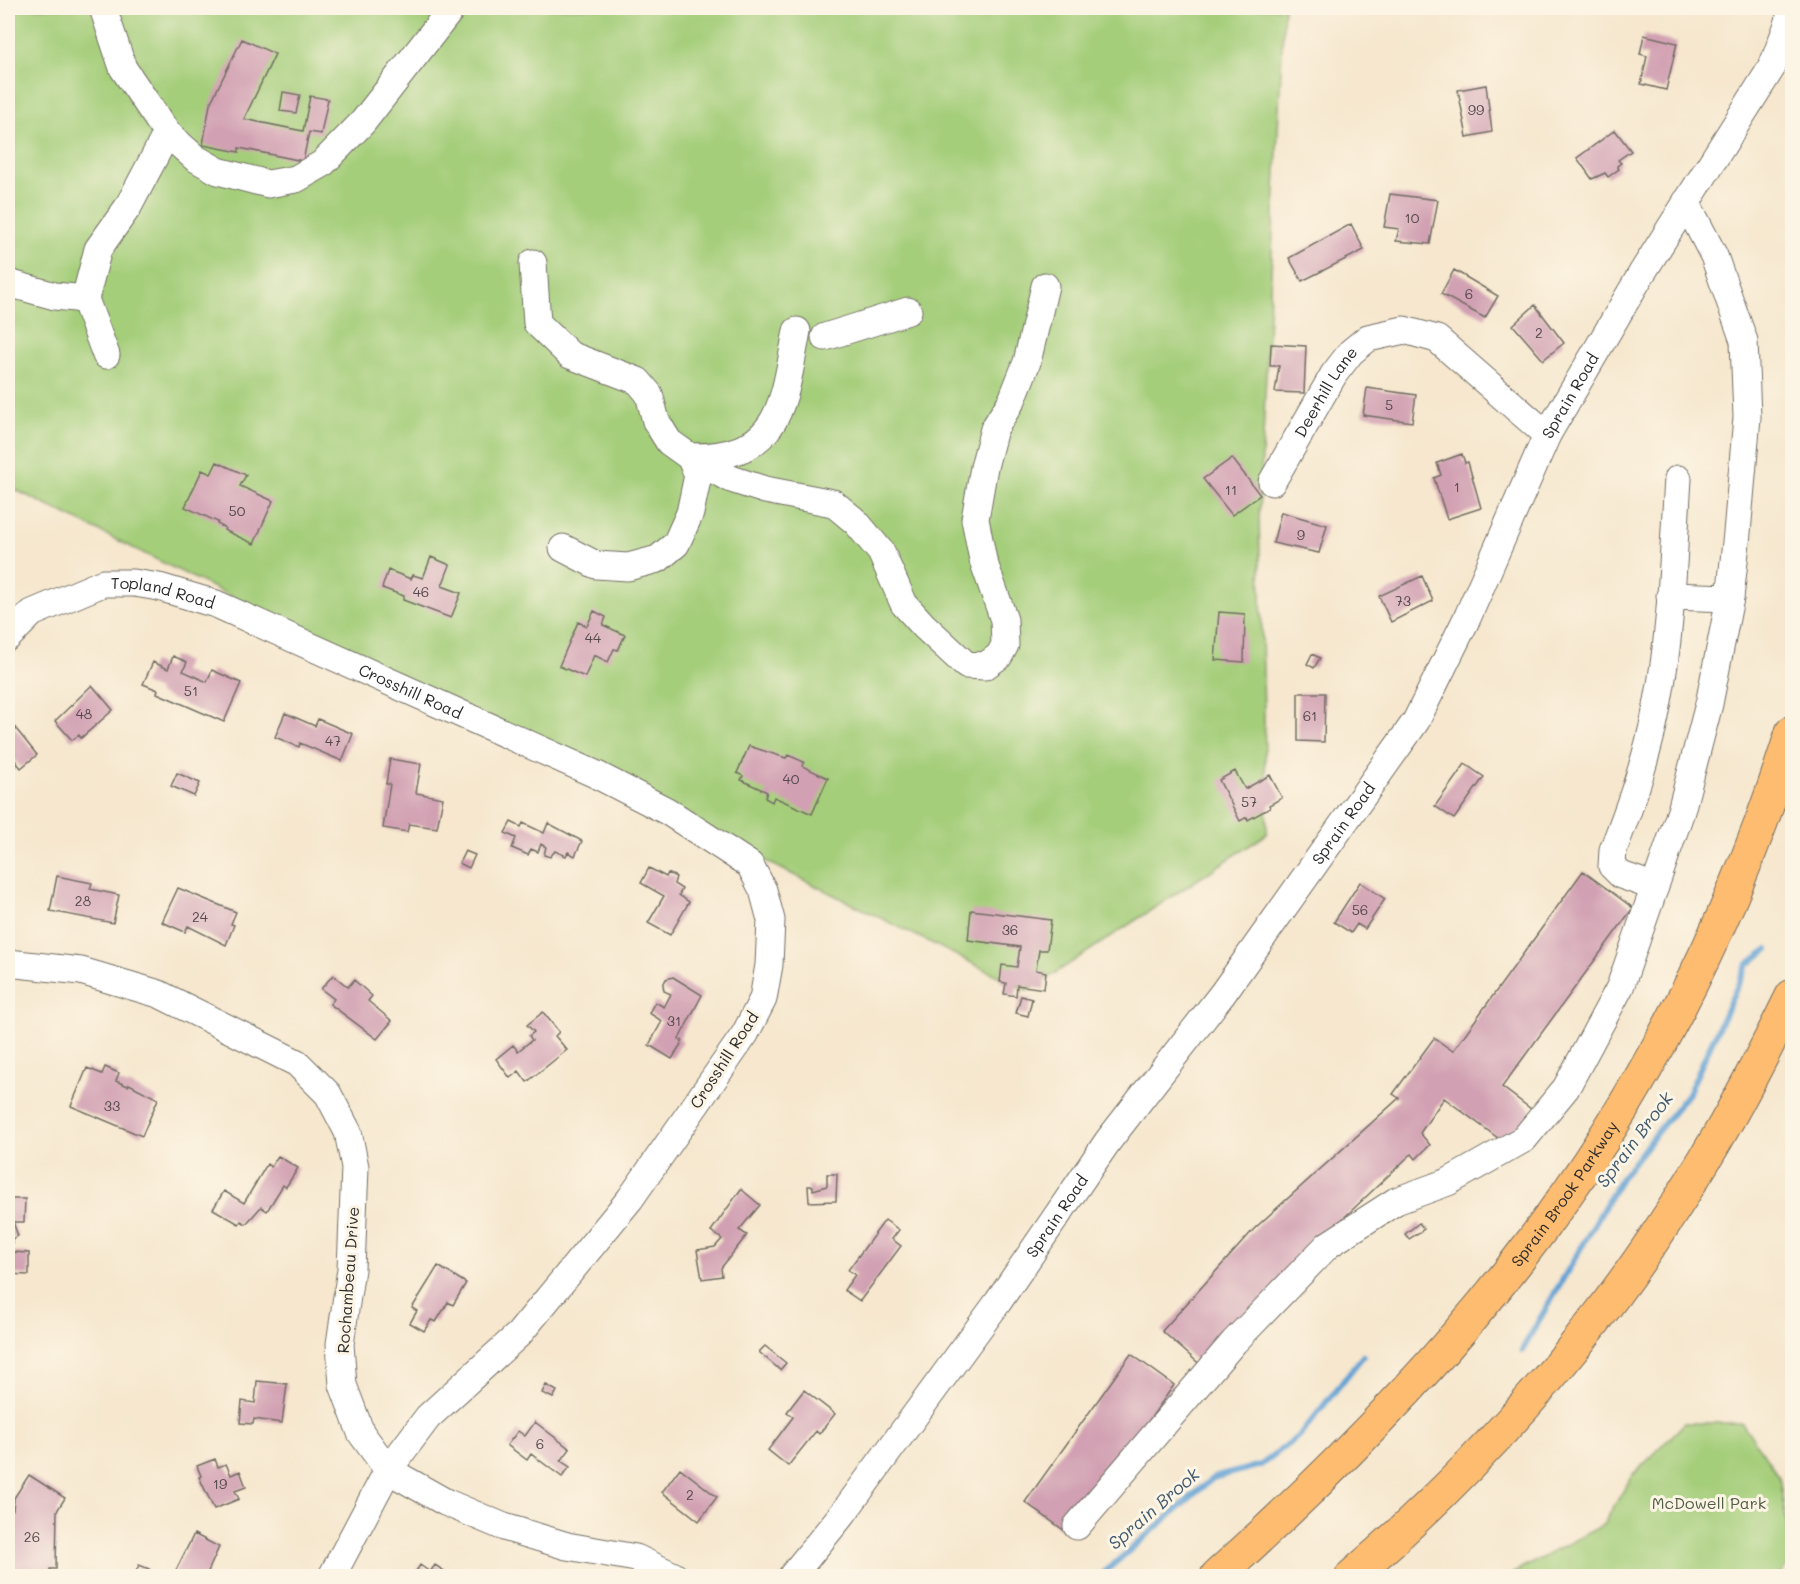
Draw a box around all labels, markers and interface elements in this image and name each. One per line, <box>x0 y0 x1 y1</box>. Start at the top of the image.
house number: 99 <box>1468 100 1484 119</box>
house number: 10 <box>1405 208 1420 227</box>
house number: 6 <box>1465 284 1473 303</box>
house number: 2 <box>1535 323 1543 342</box>
street label: Deerhill Lane <box>1289 342 1362 441</box>
street label: Sprain Road <box>1536 349 1603 442</box>
house number: 5 <box>1385 395 1393 414</box>
house number: 1 <box>1454 477 1460 496</box>
house number: 11 <box>1225 480 1237 499</box>
house number: 50 <box>229 501 246 520</box>
house number: 9 <box>1297 525 1305 544</box>
street label: Topland Road <box>111 571 218 613</box>
house number: 46 <box>413 582 429 601</box>
house number: 73 <box>1395 591 1411 610</box>
house number: 44 <box>585 628 602 647</box>
street label: Crosshill Road <box>356 658 466 723</box>
house number: 51 <box>184 681 198 700</box>
house number: 48 <box>76 704 92 723</box>
house number: 61 <box>1303 706 1317 725</box>
house number: 47 <box>325 731 341 750</box>
house number: 40 <box>783 769 800 788</box>
street label: Sprain Road <box>1307 778 1379 868</box>
house number: 57 <box>1241 792 1257 811</box>
house number: 28 <box>75 891 91 910</box>
house number: 56 <box>1352 900 1368 919</box>
house number: 24 <box>192 907 209 926</box>
house number: 36 <box>1002 920 1018 939</box>
street label: Crosshill Road <box>684 1007 763 1112</box>
house number: 31 <box>667 1011 681 1030</box>
water label: Sprain Brook <box>1590 1086 1678 1192</box>
house number: 33 <box>104 1096 120 1115</box>
street label: Sprain Brook Parkway <box>1506 1117 1622 1271</box>
street label: Sprain Road <box>1021 1170 1092 1261</box>
street label: Rochambeau Drive <box>332 1206 363 1354</box>
house number: 6 <box>536 1434 544 1453</box>
water label: Sprain Brook <box>1103 1462 1205 1555</box>
house number: 19 <box>213 1474 227 1493</box>
house number: 2 <box>686 1485 694 1504</box>
park label: McDowell Park <box>1652 1492 1766 1513</box>
house number: 26 <box>24 1527 40 1546</box>

